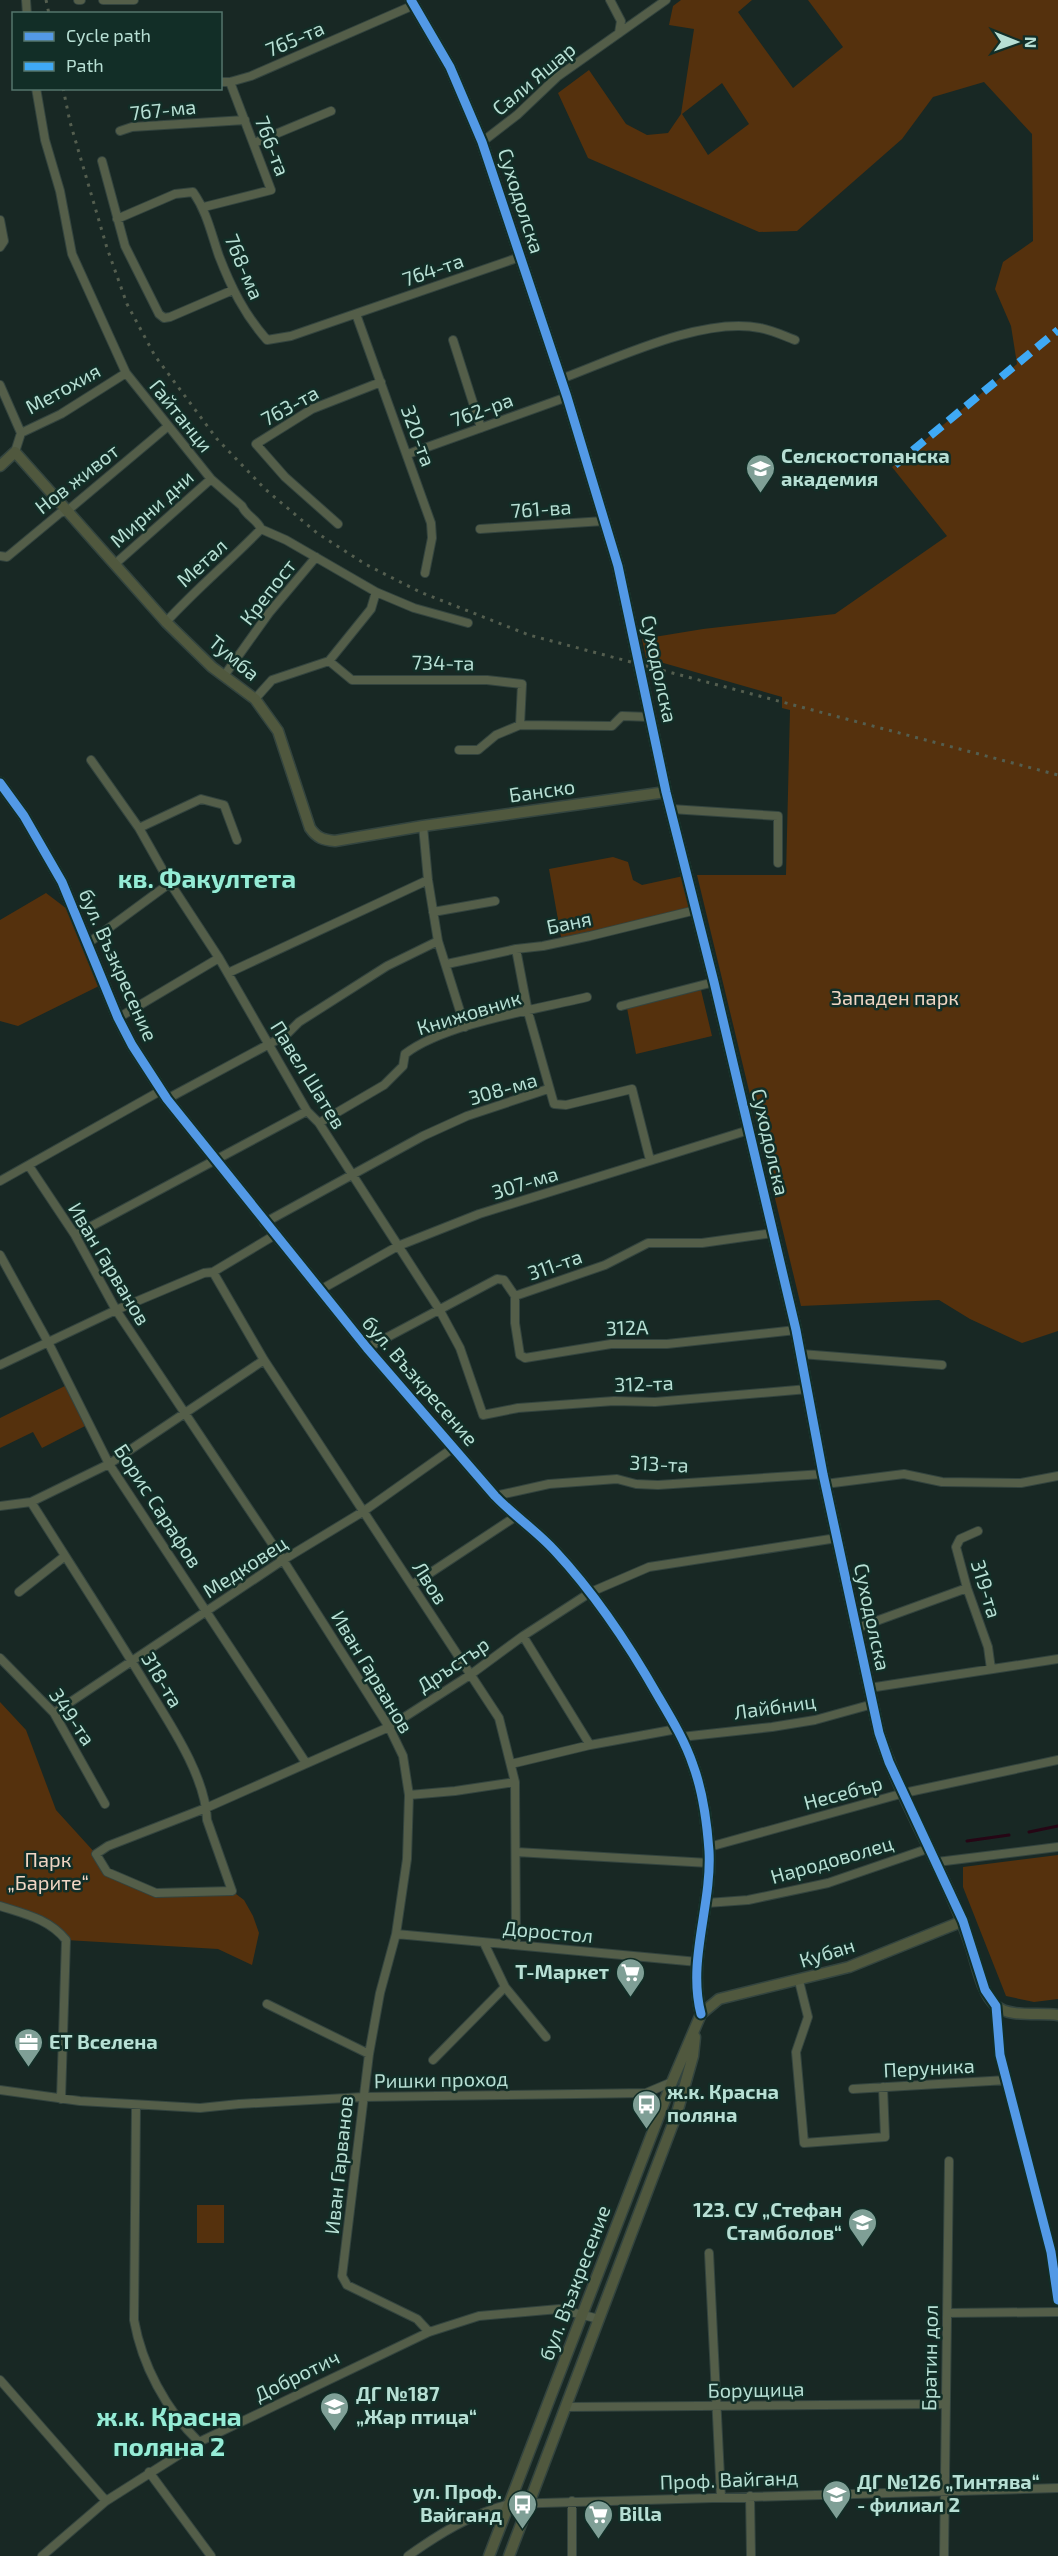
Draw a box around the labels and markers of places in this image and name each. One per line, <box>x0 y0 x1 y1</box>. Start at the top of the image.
place label: Селскостопанска академия <box>781 443 950 490</box>
school or university icon: Селскостопанска академия <box>744 452 776 494</box>
supermarket icon: Т-Маркет <box>614 1956 646 1998</box>
place label: Т-Маркет <box>515 1959 609 1983</box>
office icon: ЕТ Вселена <box>12 2026 44 2068</box>
place label: ЕТ Вселена <box>49 2029 158 2053</box>
place label: ж.к. Красна поляна <box>667 2079 779 2126</box>
bus stop icon: ж.к. Красна поляна <box>630 2088 662 2130</box>
place label: 123. СУ „Стефан Стамболов“ <box>693 2197 842 2244</box>
school or university icon: 123. СУ „Стефан Стамболов“ <box>847 2206 879 2248</box>
place label: ДГ №187 „Жар птица“ <box>356 2381 477 2428</box>
school or university icon: ДГ №187 „Жар птица“ <box>319 2390 351 2432</box>
place label: ДГ №126 „Тинтява“ - филиал 2 <box>857 2469 1040 2516</box>
school or university icon: ДГ №126 „Тинтява“ - филиал 2 <box>820 2478 852 2520</box>
place label: ул. Проф. Вайганд <box>413 2479 502 2526</box>
bus stop icon: ул. Проф. Вайганд <box>507 2488 539 2530</box>
supermarket icon: Billa <box>582 2498 614 2540</box>
place label: Billa <box>619 2501 662 2525</box>

